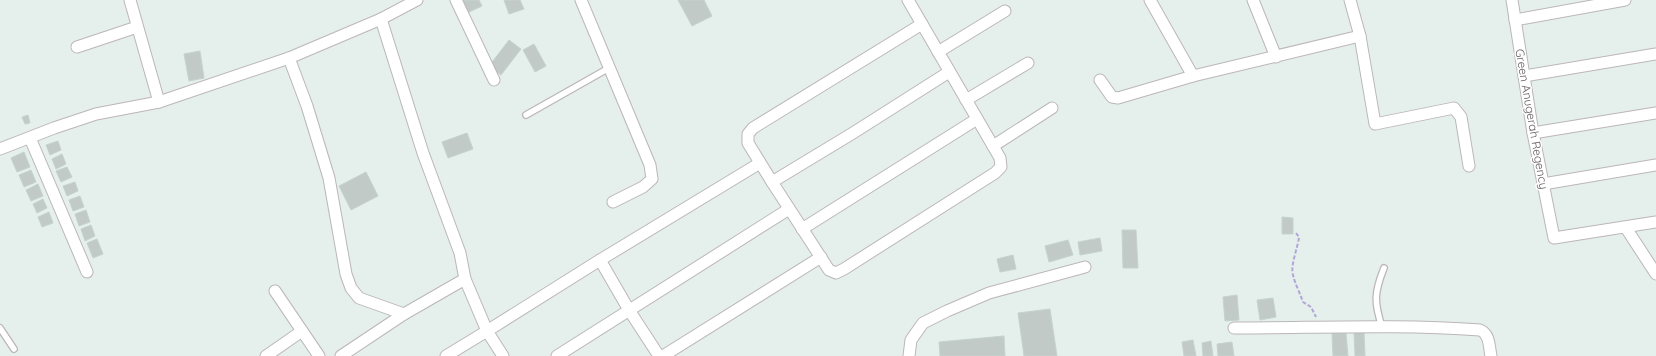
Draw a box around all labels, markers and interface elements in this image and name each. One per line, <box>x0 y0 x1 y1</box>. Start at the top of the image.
street label: Green Anugerah Regency <box>1512 48 1552 190</box>

